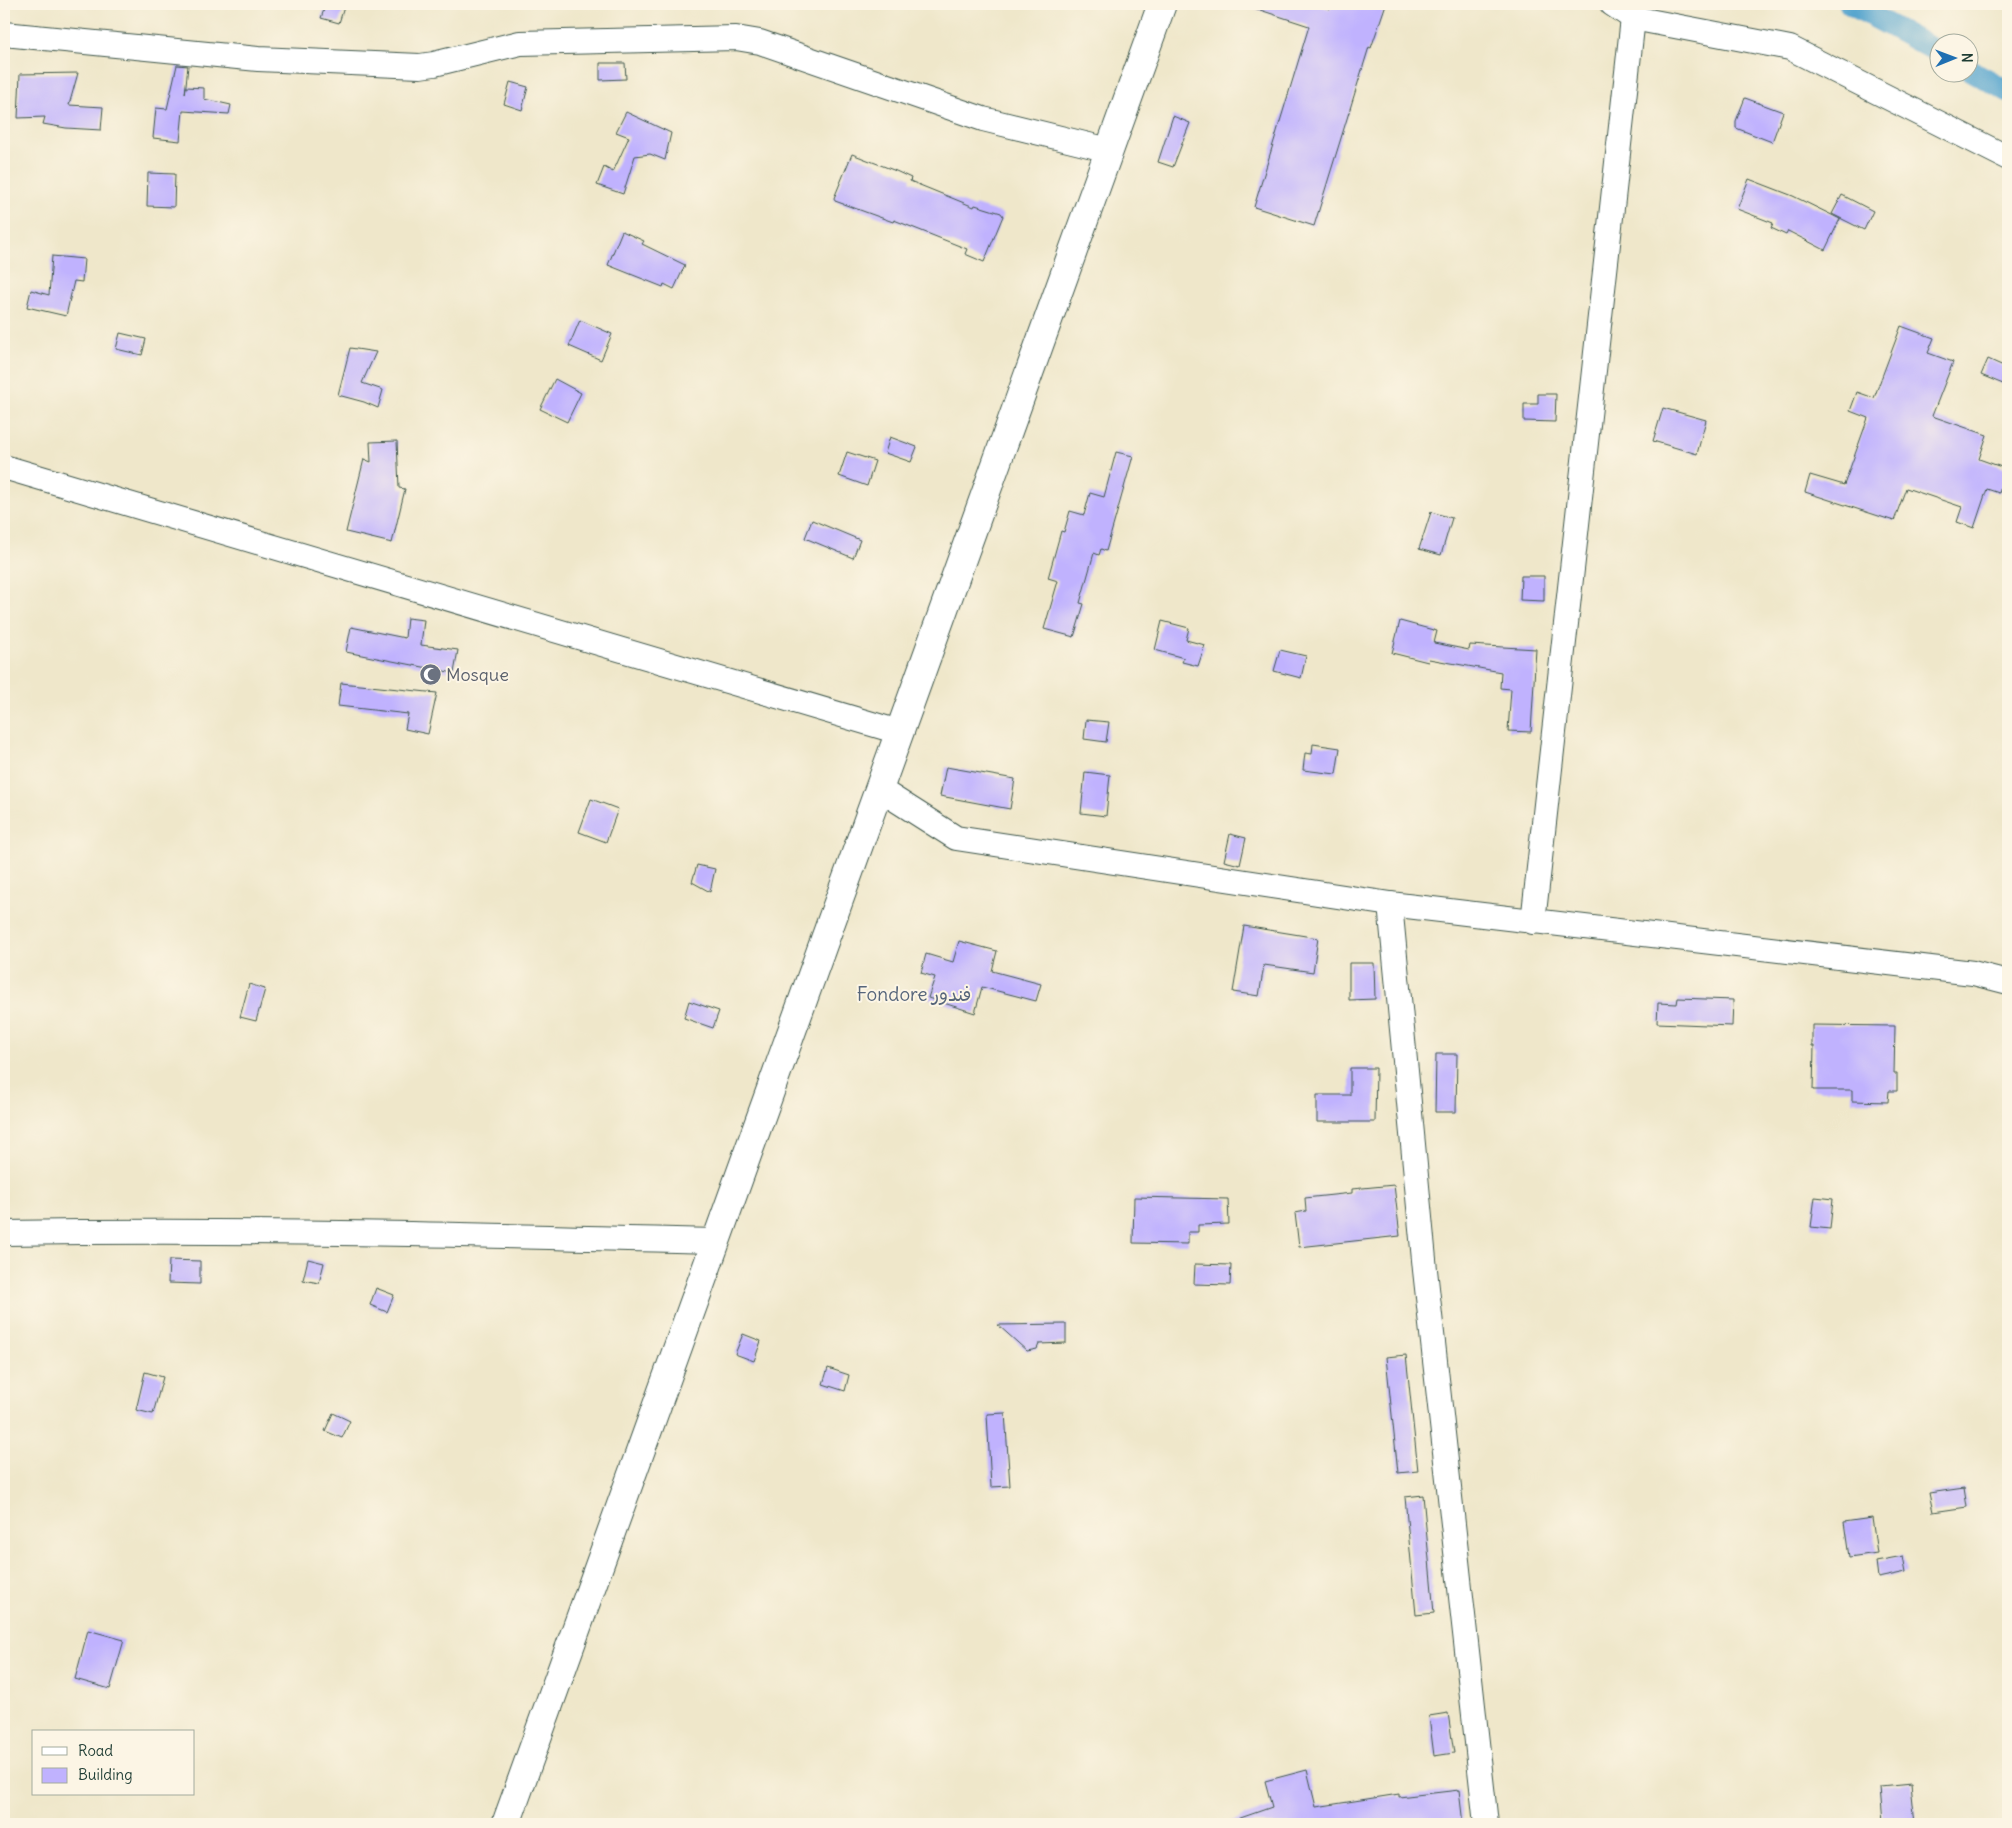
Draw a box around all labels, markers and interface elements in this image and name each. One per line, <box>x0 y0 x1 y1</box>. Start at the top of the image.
north arrow <box>1930 32 1980 82</box>
text: N <box>1958 53 1976 63</box>
mosque icon: Mosque <box>418 663 442 687</box>
place label: Mosque <box>446 663 509 686</box>
district label: Fondore فندور <box>857 982 971 1006</box>
legend <box>32 1730 195 1796</box>
text: Road <box>78 1741 113 1760</box>
text: Building <box>78 1765 133 1784</box>

